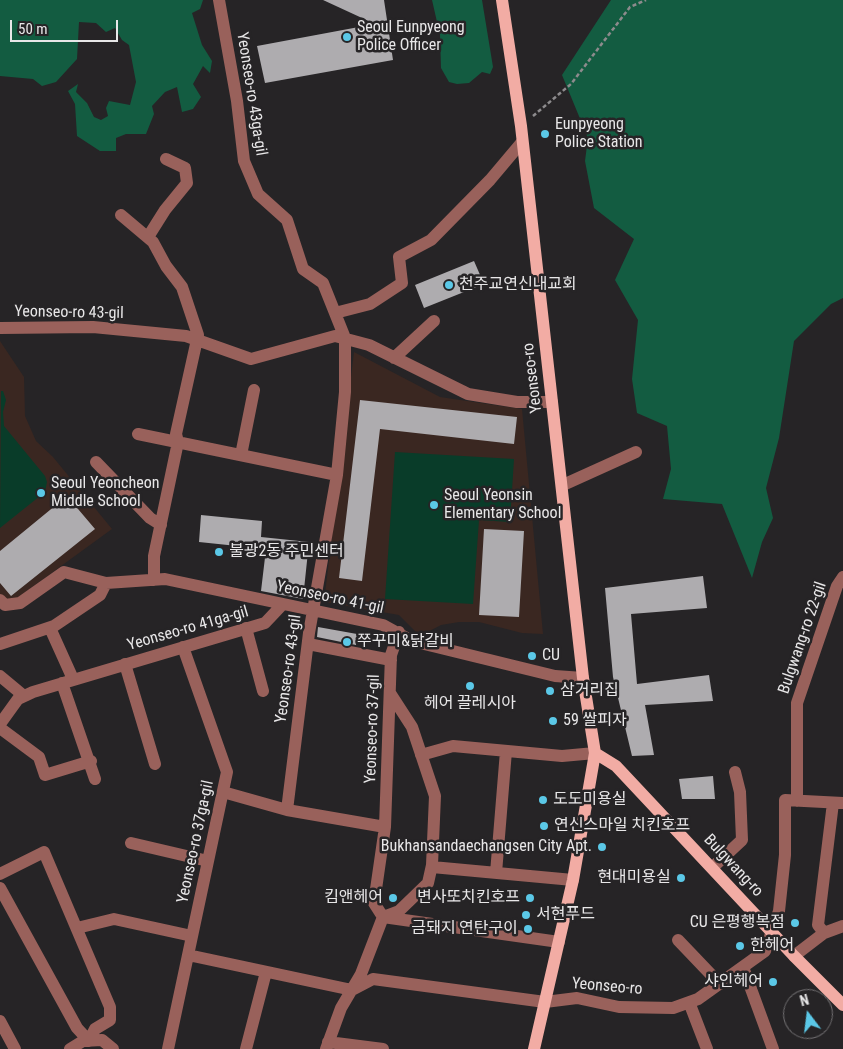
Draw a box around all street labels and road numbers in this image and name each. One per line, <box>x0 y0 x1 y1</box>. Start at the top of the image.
street label: Yeonseo-ro 43ga-gil <box>232 31 270 157</box>
street label: Yeonseo-ro 43-gil <box>14 302 124 324</box>
street label: Yeonseo-ro <box>519 342 547 414</box>
street label: Yeonseo-ro 41-gil <box>275 577 385 619</box>
street label: Bulgwang-ro 22-gil <box>775 580 831 696</box>
street label: Yeonseo-ro 41ga-gil <box>125 603 251 655</box>
street label: Yeonseo-ro 43-gil <box>272 614 306 724</box>
street label: Yeonseo-ro 37-gil <box>361 674 385 784</box>
street label: Yeonseo-ro 37ga-gil <box>174 779 218 905</box>
street label: Bulgwang-ro <box>699 831 767 901</box>
street label: Yeonseo-ro <box>571 974 643 1000</box>

